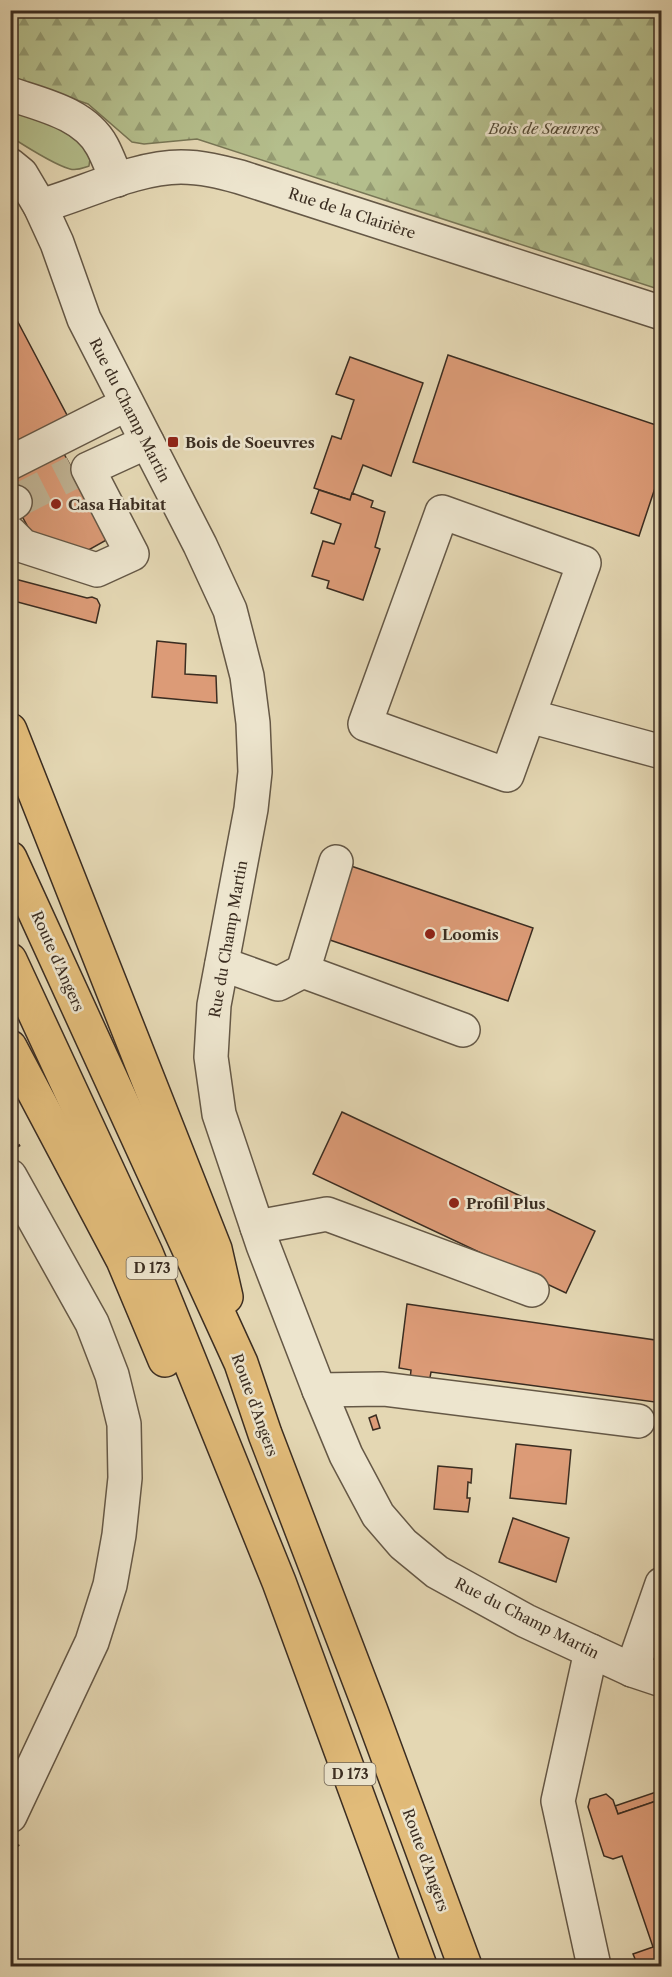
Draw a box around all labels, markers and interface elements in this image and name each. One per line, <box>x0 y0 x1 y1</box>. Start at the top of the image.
park label: Bois de Sœuvres <box>488 119 600 138</box>
street label: Rue de la Clairière <box>286 183 418 243</box>
street label: Rue du Champ Martin <box>85 335 175 486</box>
place label: Bois de Soeuvres <box>185 433 315 452</box>
marker: Bois de Soeuvres <box>166 435 180 449</box>
place label: Casa Habitat <box>68 495 166 514</box>
marker: Casa Habitat <box>49 497 63 511</box>
street label: Rue du Champ Martin <box>205 858 251 1019</box>
street label: Route d'Angers <box>27 908 89 1014</box>
place label: Loomis <box>442 925 499 944</box>
marker: Loomis <box>423 927 437 941</box>
place label: Profil Plus <box>466 1194 546 1213</box>
marker: Profil Plus <box>447 1196 461 1210</box>
road number: D 173 <box>126 1257 178 1279</box>
street label: Route d'Angers <box>228 1351 282 1459</box>
street label: Rue du Champ Martin <box>452 1573 603 1663</box>
road number: D 173 <box>324 1763 376 1785</box>
street label: Route d'Angers <box>399 1806 453 1914</box>

